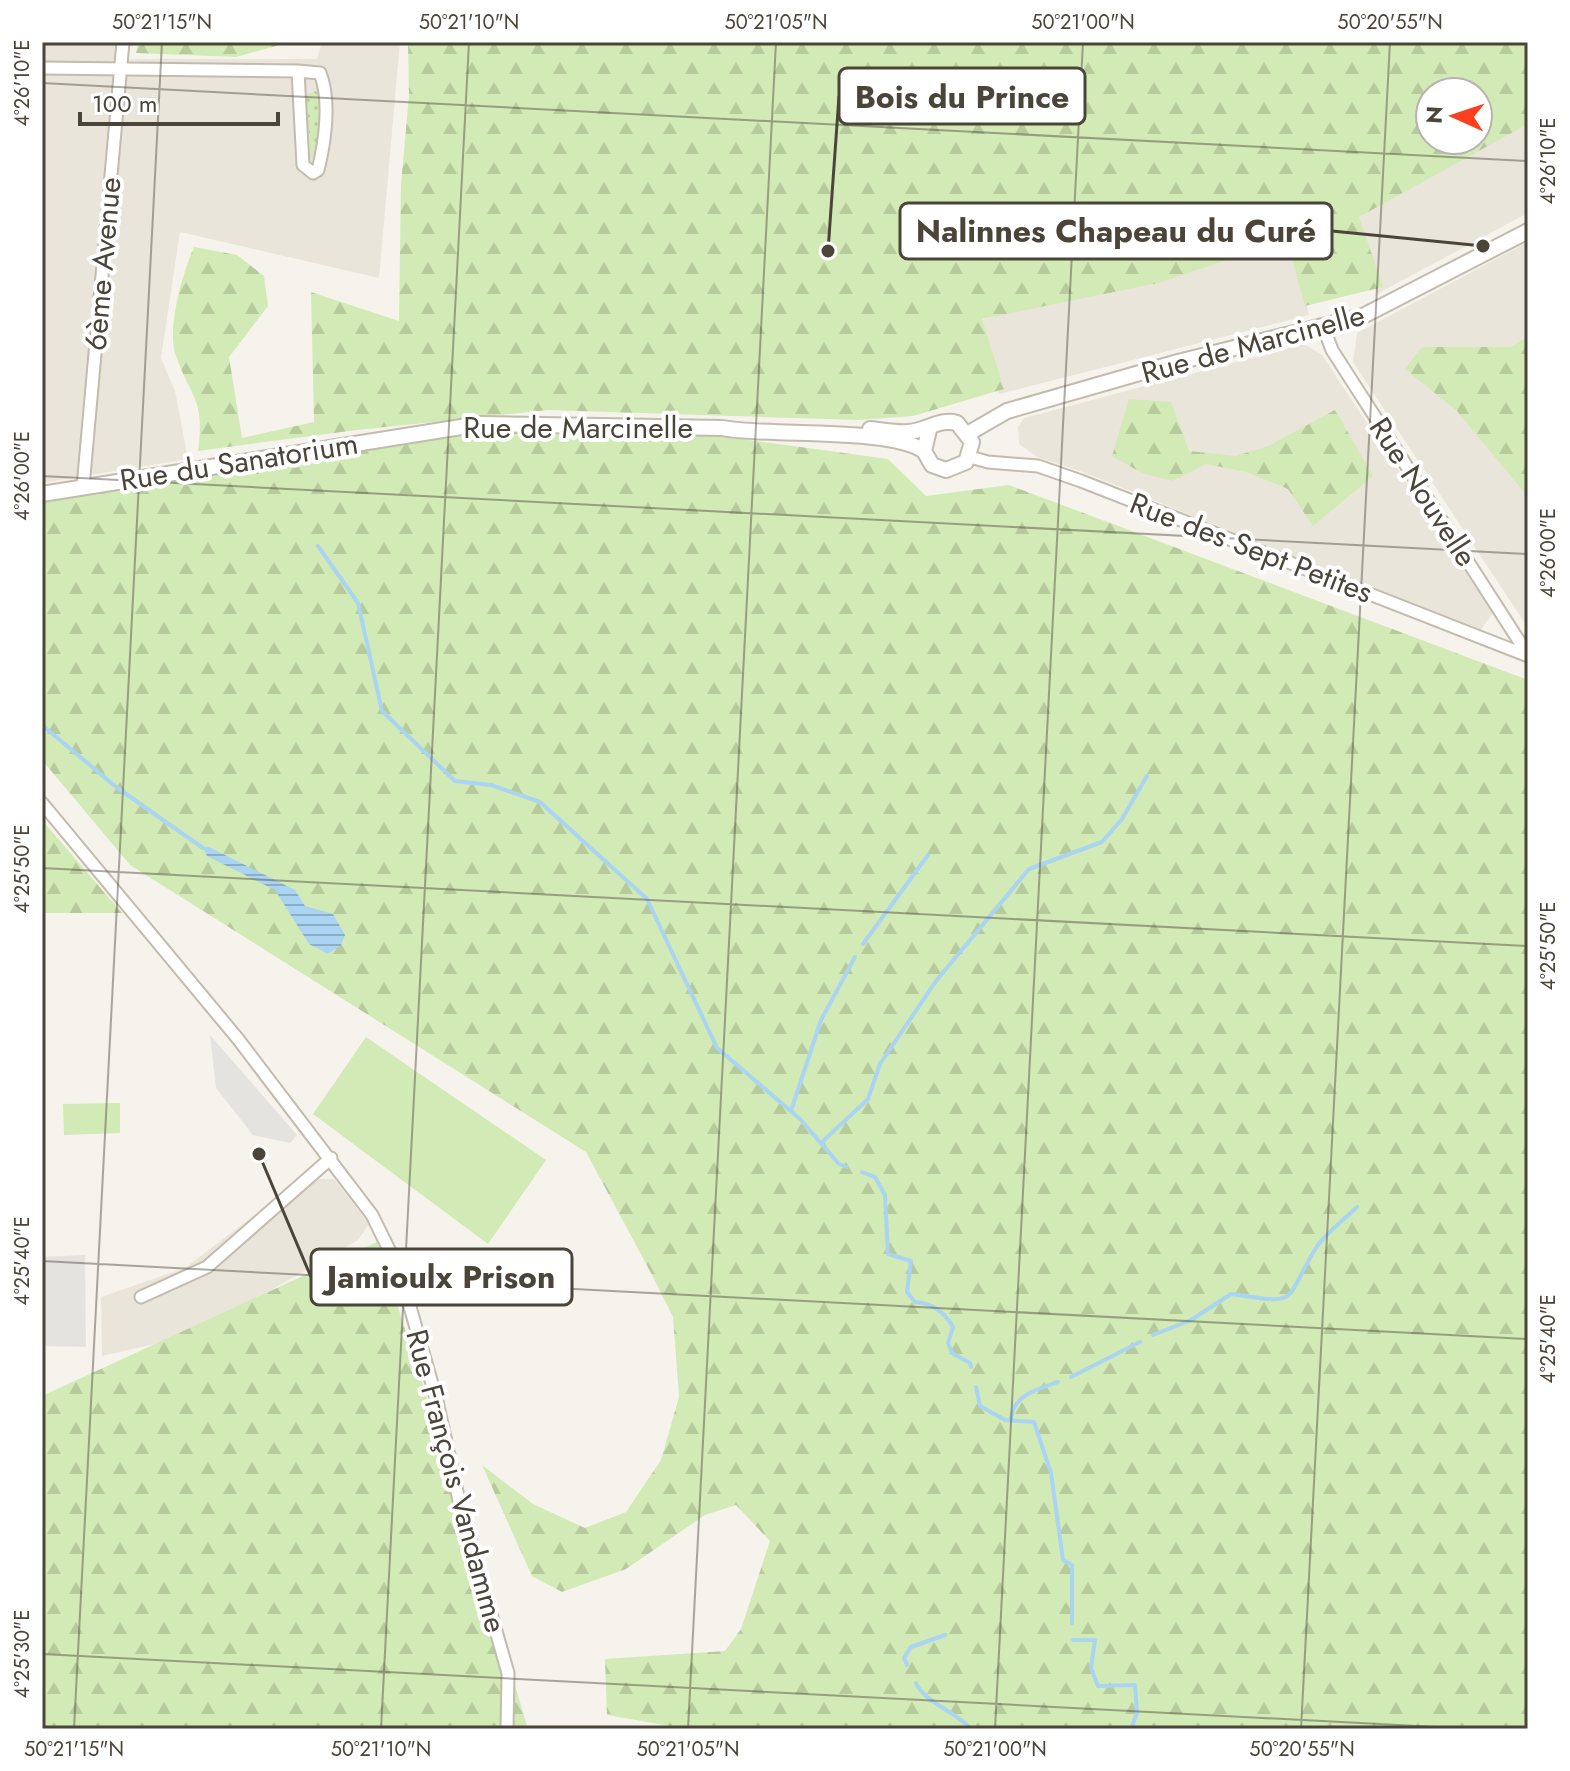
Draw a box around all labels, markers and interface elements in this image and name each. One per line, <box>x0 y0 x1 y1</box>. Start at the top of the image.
text: 50°21'15"N <box>112 8 212 37</box>
text: 50°21'10"N <box>419 8 519 37</box>
text: 50°21'05"N <box>725 8 828 37</box>
text: 50°21'00"N <box>1031 8 1135 37</box>
text: 50°20'55"N <box>1337 8 1443 37</box>
text: 4°26'10"E <box>8 39 37 127</box>
callout: Bois du Prince <box>839 68 1085 124</box>
text: Bois du Prince <box>855 74 1069 120</box>
scale bar <box>80 76 278 126</box>
north arrow <box>1414 76 1494 156</box>
text: 100 m <box>92 86 158 121</box>
text: N <box>1418 105 1450 125</box>
text: 4°26'10"E <box>1534 117 1563 205</box>
street label: 6ème Avenue <box>73 175 132 353</box>
callout: Nalinnes Chapeau du Curé <box>900 203 1332 259</box>
text: Nalinnes Chapeau du Curé <box>916 208 1316 254</box>
street label: Rue de Marcinelle <box>1136 293 1369 394</box>
street label: Rue de Marcinelle <box>463 406 693 449</box>
street label: Rue Nouvelle <box>1359 409 1488 575</box>
street label: Rue du Sanatorium <box>117 421 361 502</box>
text: 4°26'00"E <box>8 431 37 521</box>
street label: Rue des Sept Petites <box>1124 481 1379 614</box>
text: 4°26'00"E <box>1534 508 1563 598</box>
text: 4°25'50"E <box>8 824 37 914</box>
text: 4°25'50"E <box>1534 901 1563 991</box>
text: 4°25'40"E <box>8 1216 37 1306</box>
callout: Jamioulx Prison <box>311 1249 572 1305</box>
text: Jamioulx Prison <box>321 1254 555 1300</box>
text: 4°25'40"E <box>1534 1294 1563 1384</box>
street label: Rue François Vandamme <box>395 1325 518 1637</box>
text: 4°25'30"E <box>8 1610 37 1698</box>
text: 50°21'15"N <box>24 1735 124 1764</box>
text: 50°21'10"N <box>331 1735 431 1764</box>
text: 50°21'05"N <box>637 1735 740 1764</box>
text: 50°21'00"N <box>943 1735 1047 1764</box>
text: 50°20'55"N <box>1249 1735 1355 1764</box>

